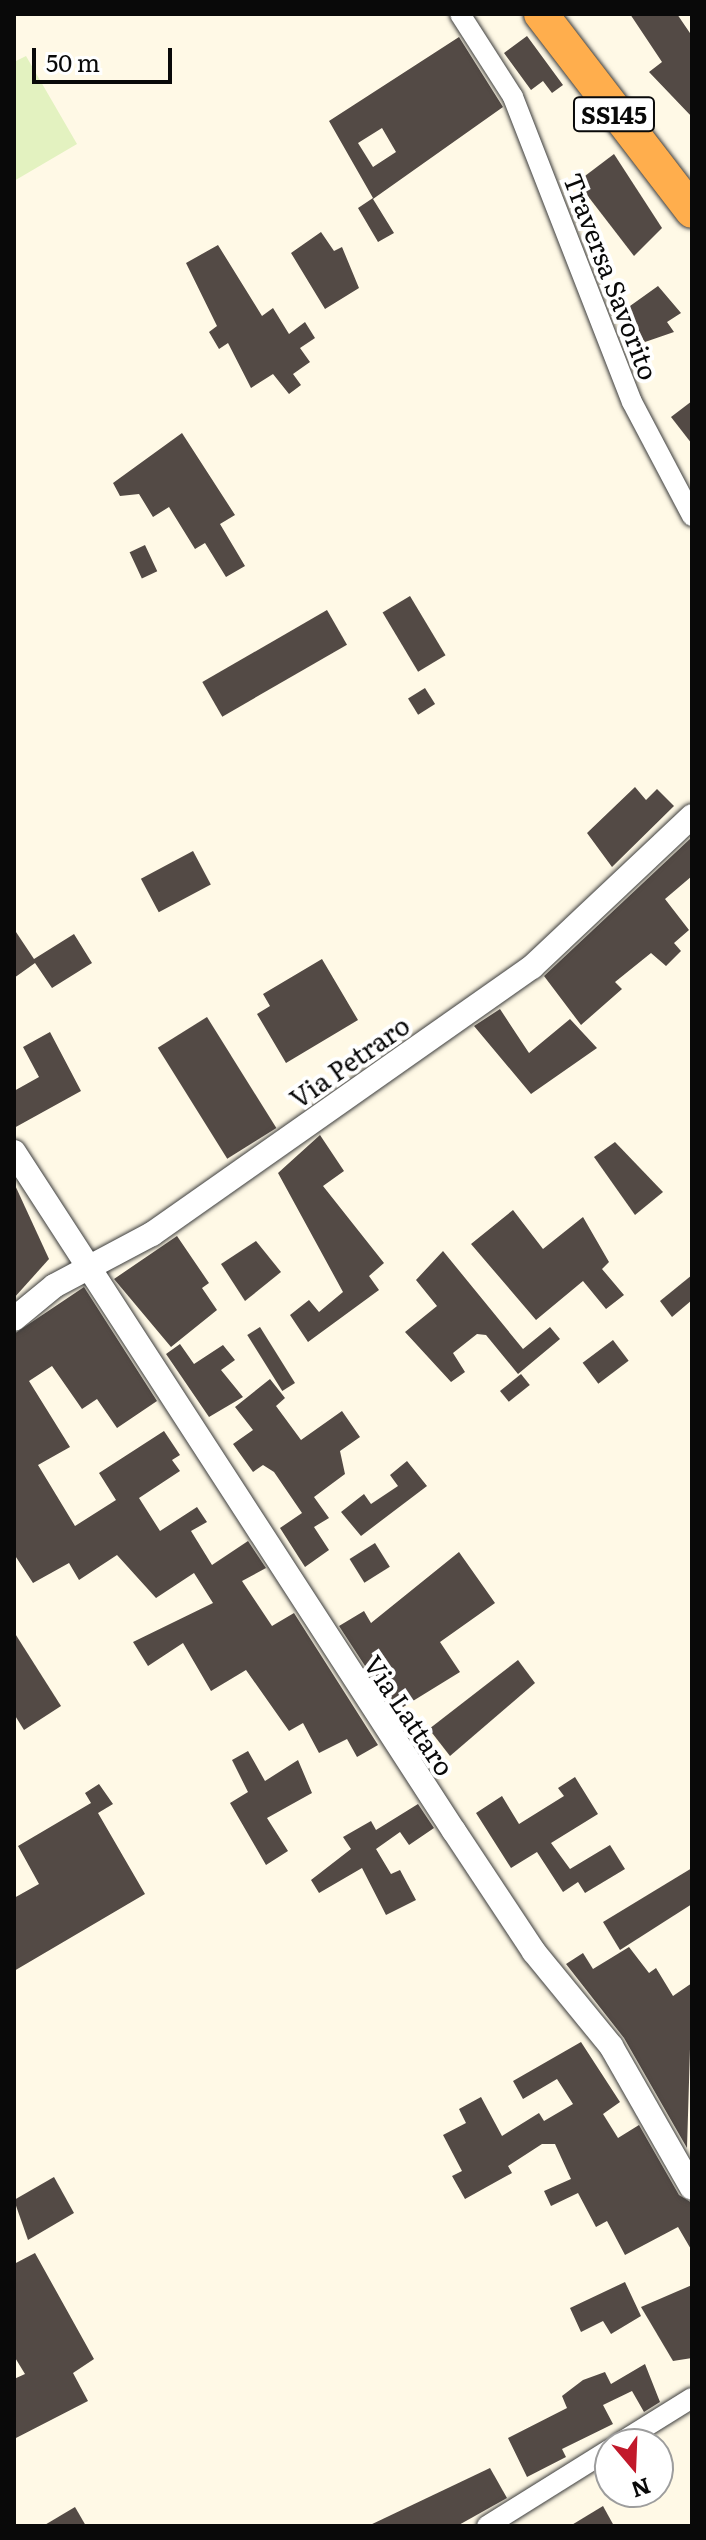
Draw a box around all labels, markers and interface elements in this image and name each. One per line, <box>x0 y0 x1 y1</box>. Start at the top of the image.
scale bar <box>36 32 176 82</box>
text: 50 m <box>46 44 100 79</box>
road number: SS145 <box>572 94 656 134</box>
street label: Traversa Savorito <box>558 168 666 384</box>
street label: Via Petraro <box>283 1008 415 1114</box>
street label: Via Lattaro <box>358 1649 462 1781</box>
north arrow <box>594 2428 674 2508</box>
text: N <box>627 2471 655 2508</box>

